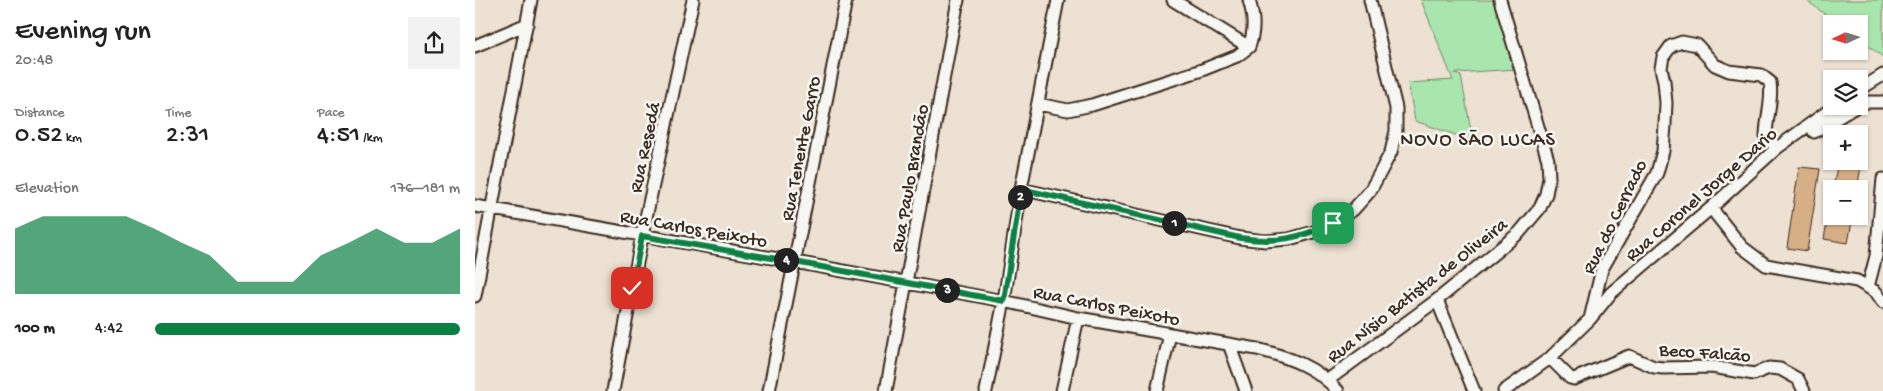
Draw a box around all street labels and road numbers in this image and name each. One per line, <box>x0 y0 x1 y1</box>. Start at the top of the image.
street label: Rua Tenente Garro <box>777 74 828 223</box>
street label: Rua Resedá <box>626 99 668 195</box>
street label: Rua Paulo Brandão <box>887 103 936 254</box>
street label: Rua Coronel Jorge Dario <box>1622 123 1783 268</box>
street label: Rua do Cerrado <box>1579 156 1654 279</box>
street label: Rua Carlos Peixoto <box>618 206 769 255</box>
street label: Rua Nísio Batista de Oliveira <box>1323 213 1514 369</box>
street label: Rua Carlos Peixoto <box>1031 282 1182 333</box>
street label: Beco Falcão <box>1657 340 1751 369</box>

